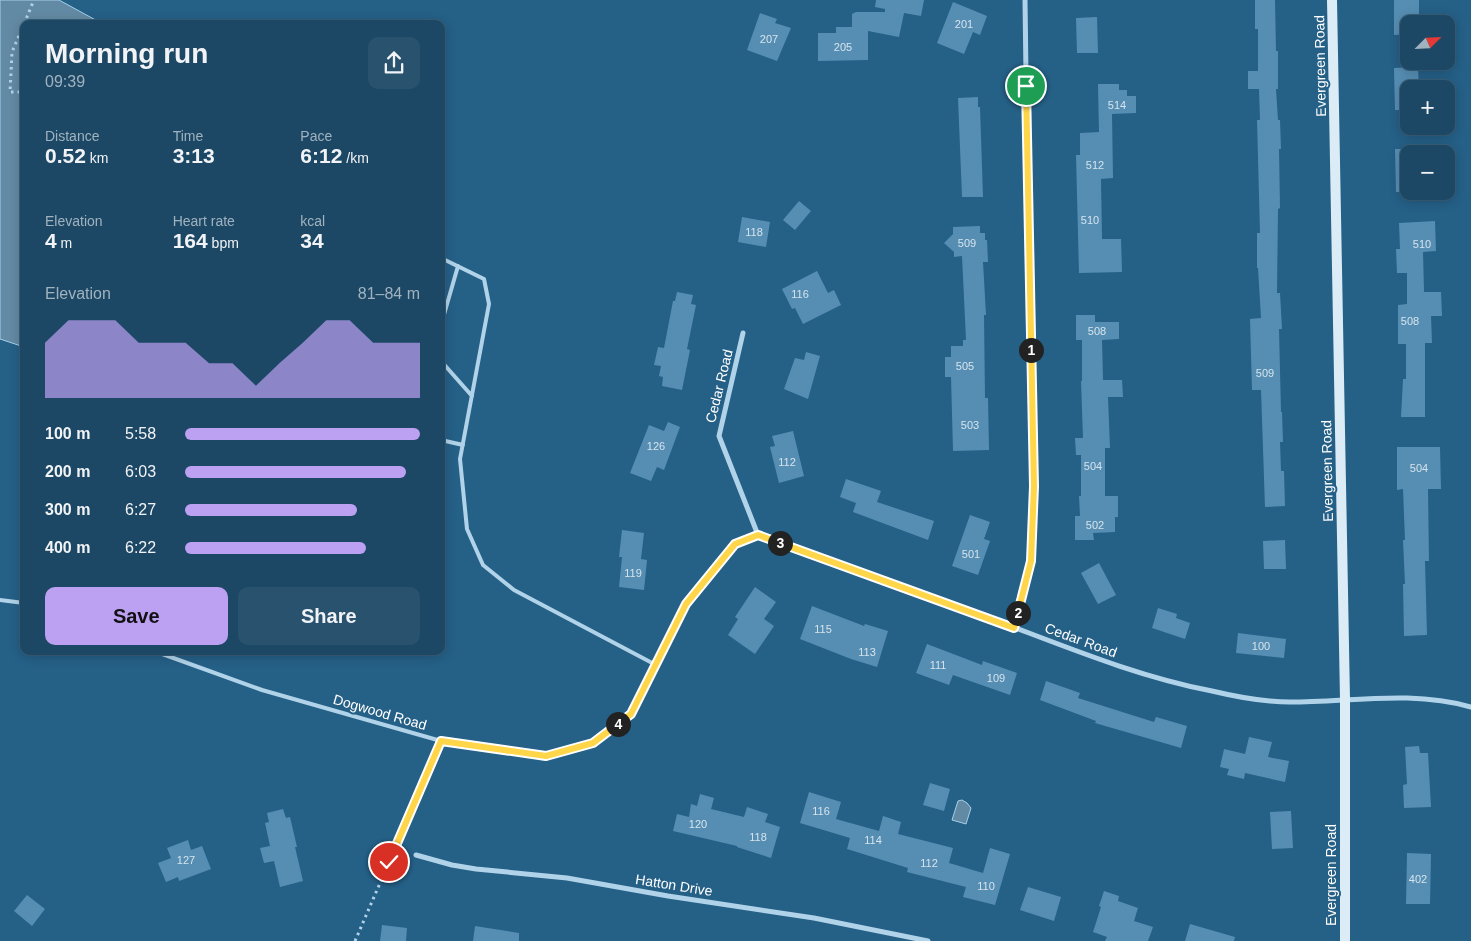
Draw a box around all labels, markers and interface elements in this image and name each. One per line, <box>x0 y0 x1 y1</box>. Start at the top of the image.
street label: Evergreen Road <box>1311 15 1329 117</box>
north arrow <box>1400 15 1455 70</box>
map controls <box>1400 15 1455 200</box>
house number: 201 <box>955 18 973 30</box>
house number: 207 <box>760 33 778 45</box>
button: share <box>368 37 420 89</box>
text: Morning run <box>45 38 208 69</box>
house number: 205 <box>834 41 852 53</box>
pin <box>1005 65 1047 107</box>
icon: arrive <box>1012 72 1040 100</box>
text: 09:39 <box>45 73 85 90</box>
button: + <box>1400 80 1455 135</box>
house number: 514 <box>1108 99 1126 111</box>
text: Distance <box>45 128 99 144</box>
text: Time <box>173 128 203 144</box>
text: Pace <box>300 128 332 144</box>
text: 0.52 <box>45 144 86 167</box>
text: 3:13 <box>173 144 215 167</box>
text: 6:12 <box>300 144 342 167</box>
button: − <box>1400 145 1455 200</box>
text: km <box>86 150 108 166</box>
text: /km <box>342 150 369 166</box>
house number: 512 <box>1086 159 1104 171</box>
text: Elevation <box>45 213 103 229</box>
text: Heart rate <box>173 213 235 229</box>
text: kcal <box>300 213 325 229</box>
house number: 510 <box>1081 214 1099 226</box>
house number: 118 <box>745 226 763 238</box>
text: 4 <box>45 229 57 252</box>
text: 164 <box>173 229 208 252</box>
text: 34 <box>300 229 324 252</box>
text: m <box>57 235 72 251</box>
text: bpm <box>208 235 239 251</box>
house number: 509 <box>958 237 976 249</box>
house number: 510 <box>1413 238 1431 250</box>
text: Elevation <box>45 285 111 302</box>
text: 81–84 m <box>358 285 420 302</box>
house number: 116 <box>791 288 809 300</box>
house number: 508 <box>1401 315 1419 327</box>
house number: 508 <box>1088 325 1106 337</box>
pin: 1 <box>1018 338 1044 362</box>
text: 1 <box>1028 342 1035 358</box>
street label: Cedar Road <box>702 347 736 425</box>
house number: 505 <box>956 360 974 372</box>
house number: 509 <box>1256 367 1274 379</box>
house number: 503 <box>961 419 979 431</box>
street label: Evergreen Road <box>1318 420 1336 522</box>
text: 100 m <box>45 425 90 442</box>
text: 5:58 <box>125 425 156 442</box>
house number: 126 <box>647 440 665 452</box>
house number: 112 <box>778 456 796 468</box>
house number: 504 <box>1084 460 1102 472</box>
house number: 504 <box>1410 462 1428 474</box>
text: 200 m <box>45 463 90 480</box>
text: 6:03 <box>125 463 156 480</box>
text: 300 m <box>45 501 90 518</box>
text: 6:27 <box>125 501 156 518</box>
house number: 502 <box>1086 519 1104 531</box>
pin: 3 <box>768 530 792 556</box>
text: 3 <box>777 535 784 551</box>
text: 400 m <box>45 539 90 556</box>
text: 6:22 <box>125 539 156 556</box>
house number: 501 <box>962 548 980 560</box>
house number: 119 <box>624 567 642 579</box>
button: Save <box>45 587 228 645</box>
button: Share <box>238 587 420 645</box>
pin: 2 <box>1006 600 1030 626</box>
text: 2 <box>1015 605 1022 621</box>
street label: Cedar Road <box>1043 620 1119 660</box>
house number: 115 <box>814 623 832 635</box>
house number: 100 <box>1252 640 1270 652</box>
house number: 113 <box>858 646 876 658</box>
house number: 111 <box>930 659 946 671</box>
house number: 109 <box>987 672 1005 684</box>
street label: Dogwood Road <box>331 691 429 733</box>
pin: 4 <box>606 712 630 736</box>
text: 4 <box>615 716 622 732</box>
house number: 116 <box>812 805 830 817</box>
house number: 120 <box>689 818 707 830</box>
street label: Evergreen Road <box>1323 824 1339 926</box>
house number: 118 <box>749 831 767 843</box>
house number: 114 <box>864 834 882 846</box>
pin <box>368 841 410 883</box>
icon: check <box>375 848 403 876</box>
house number: 127 <box>177 854 195 866</box>
house number: 112 <box>920 857 938 869</box>
street label: Hatton Drive <box>634 871 714 899</box>
house number: 402 <box>1409 873 1427 885</box>
house number: 110 <box>977 880 995 892</box>

